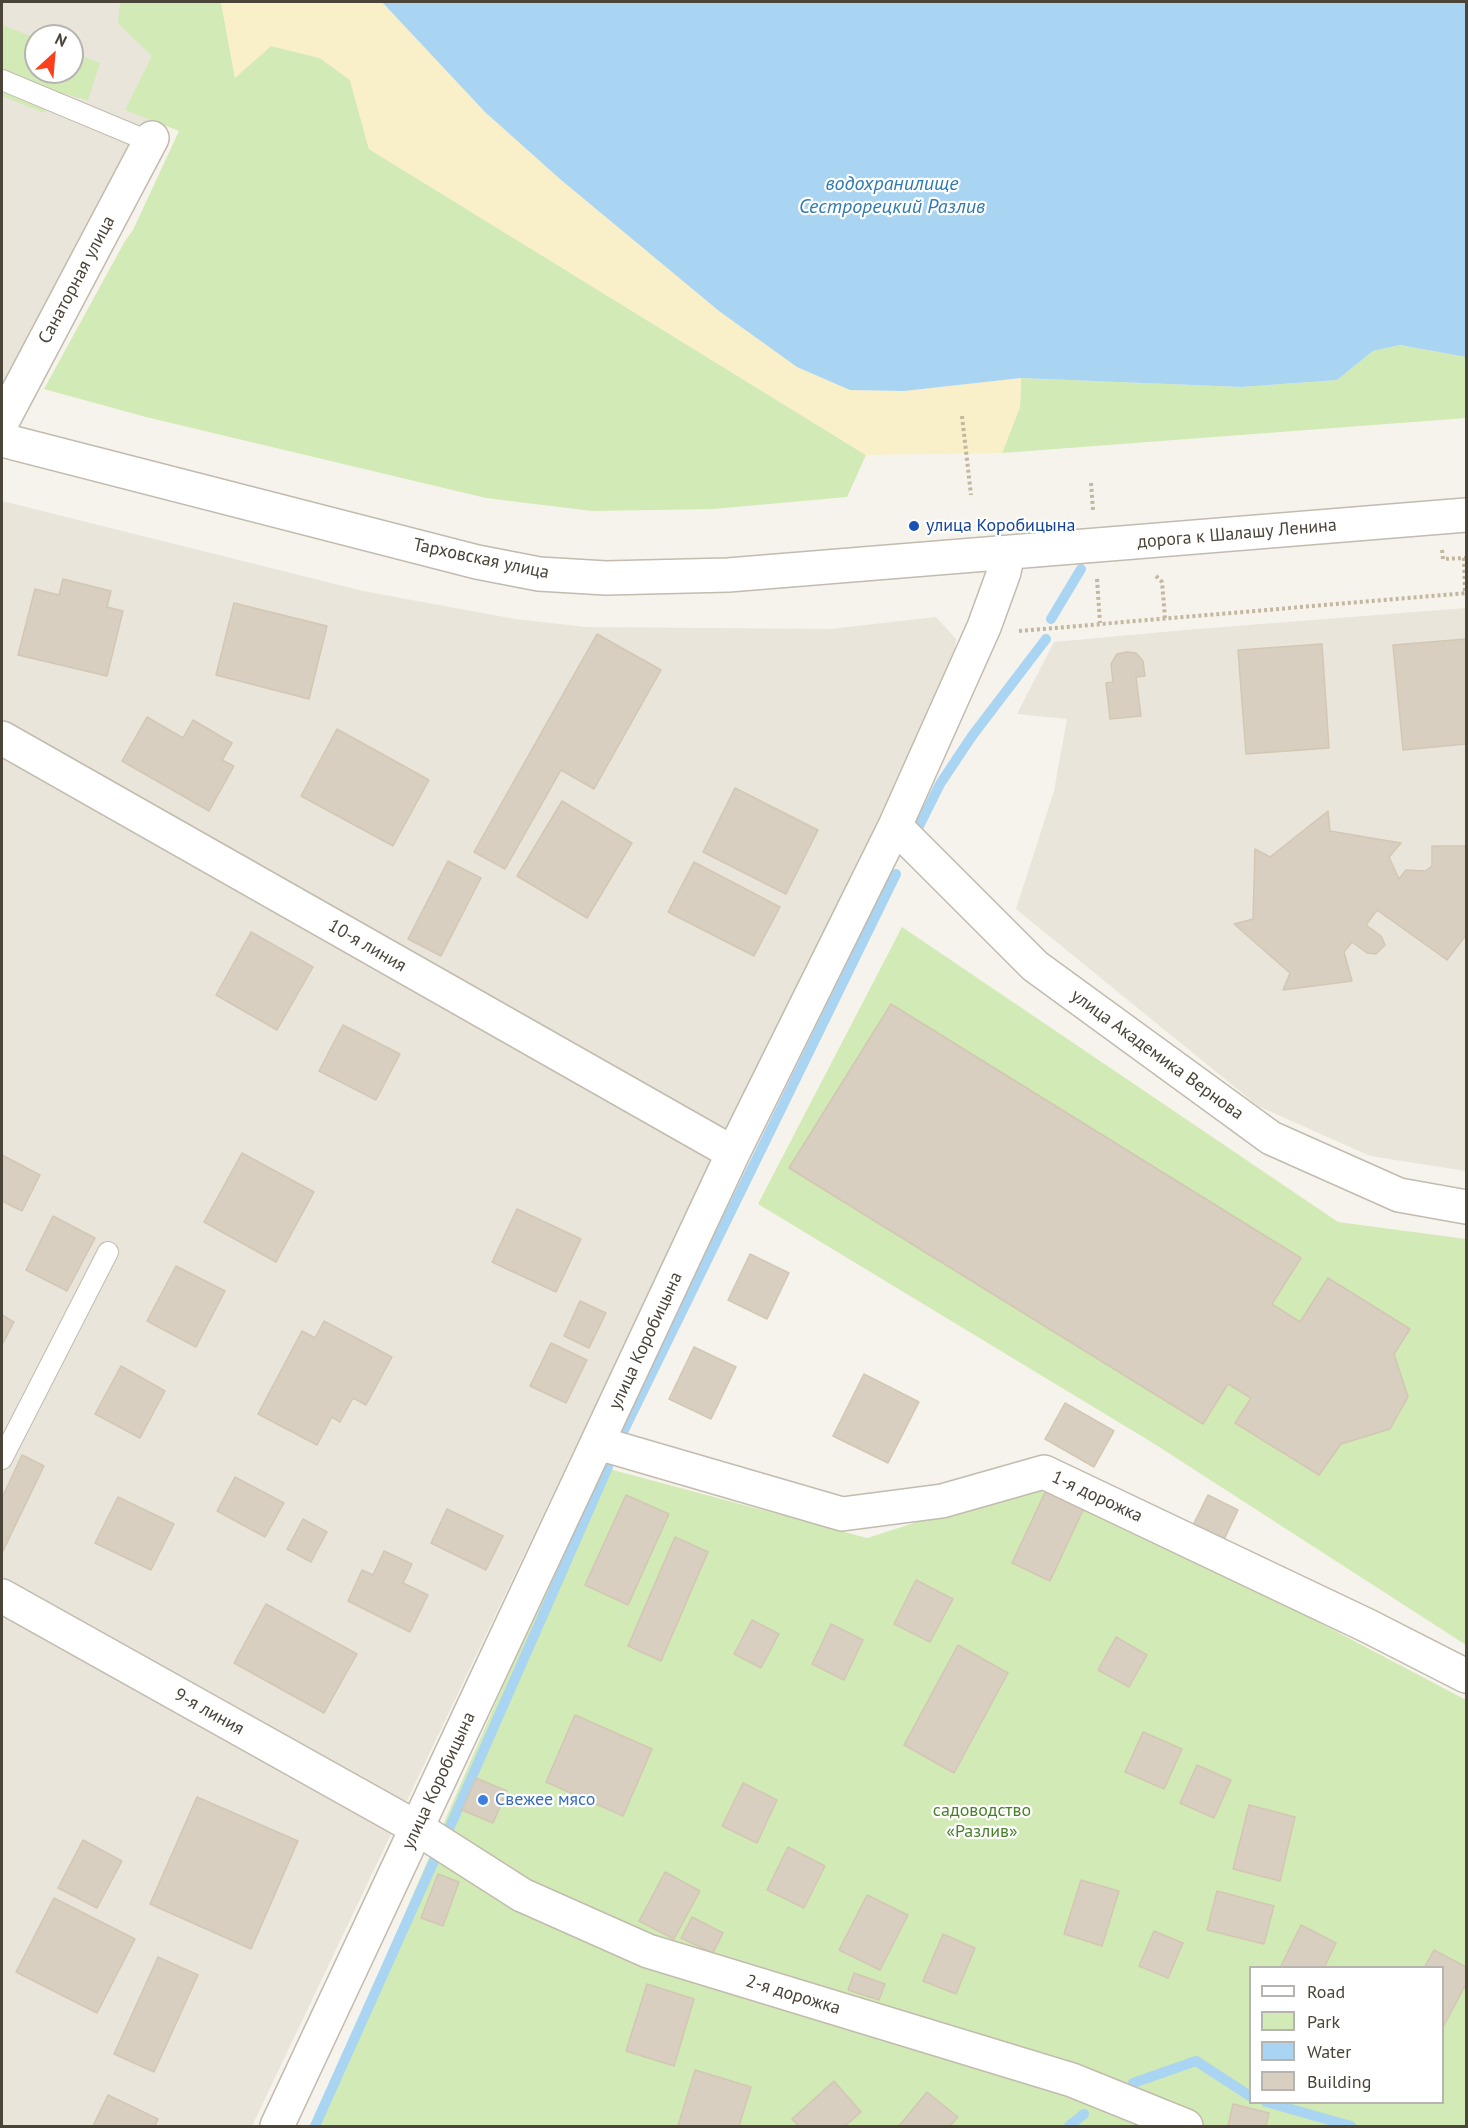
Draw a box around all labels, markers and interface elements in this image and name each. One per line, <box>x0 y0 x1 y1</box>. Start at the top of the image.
north arrow <box>24 24 84 84</box>
text: N <box>52 28 70 51</box>
water label: водохранилище Сестрорецкий Разлив <box>799 172 985 219</box>
street label: Санаторная улица <box>34 212 120 348</box>
place label: улица Коробицына <box>926 515 1075 537</box>
street label: дорога к Шалашу Ленина <box>1136 515 1338 553</box>
marker: улица Коробицына <box>907 519 921 533</box>
street label: Тарховская улица <box>411 534 551 584</box>
street label: 10-я линия <box>324 915 410 977</box>
street label: улица Академика Вернова <box>1067 985 1247 1125</box>
street label: улица Коробицына <box>605 1269 687 1413</box>
street label: 1-я дорожка <box>1048 1467 1146 1527</box>
street label: 9-я линия <box>170 1684 248 1740</box>
street label: улица Коробицына <box>398 1709 480 1853</box>
place label: Свежее мясо <box>495 1789 595 1811</box>
marker: Свежее мясо <box>476 1793 490 1807</box>
park label: садоводство «Разлив» <box>933 1800 1031 1842</box>
legend <box>1249 1966 1444 2104</box>
street label: 2-я дорожка <box>743 1970 843 2020</box>
text: Road <box>1307 1980 1345 2003</box>
text: Park <box>1307 2010 1340 2033</box>
text: Water <box>1307 2040 1351 2063</box>
text: Building <box>1307 2070 1371 2093</box>

